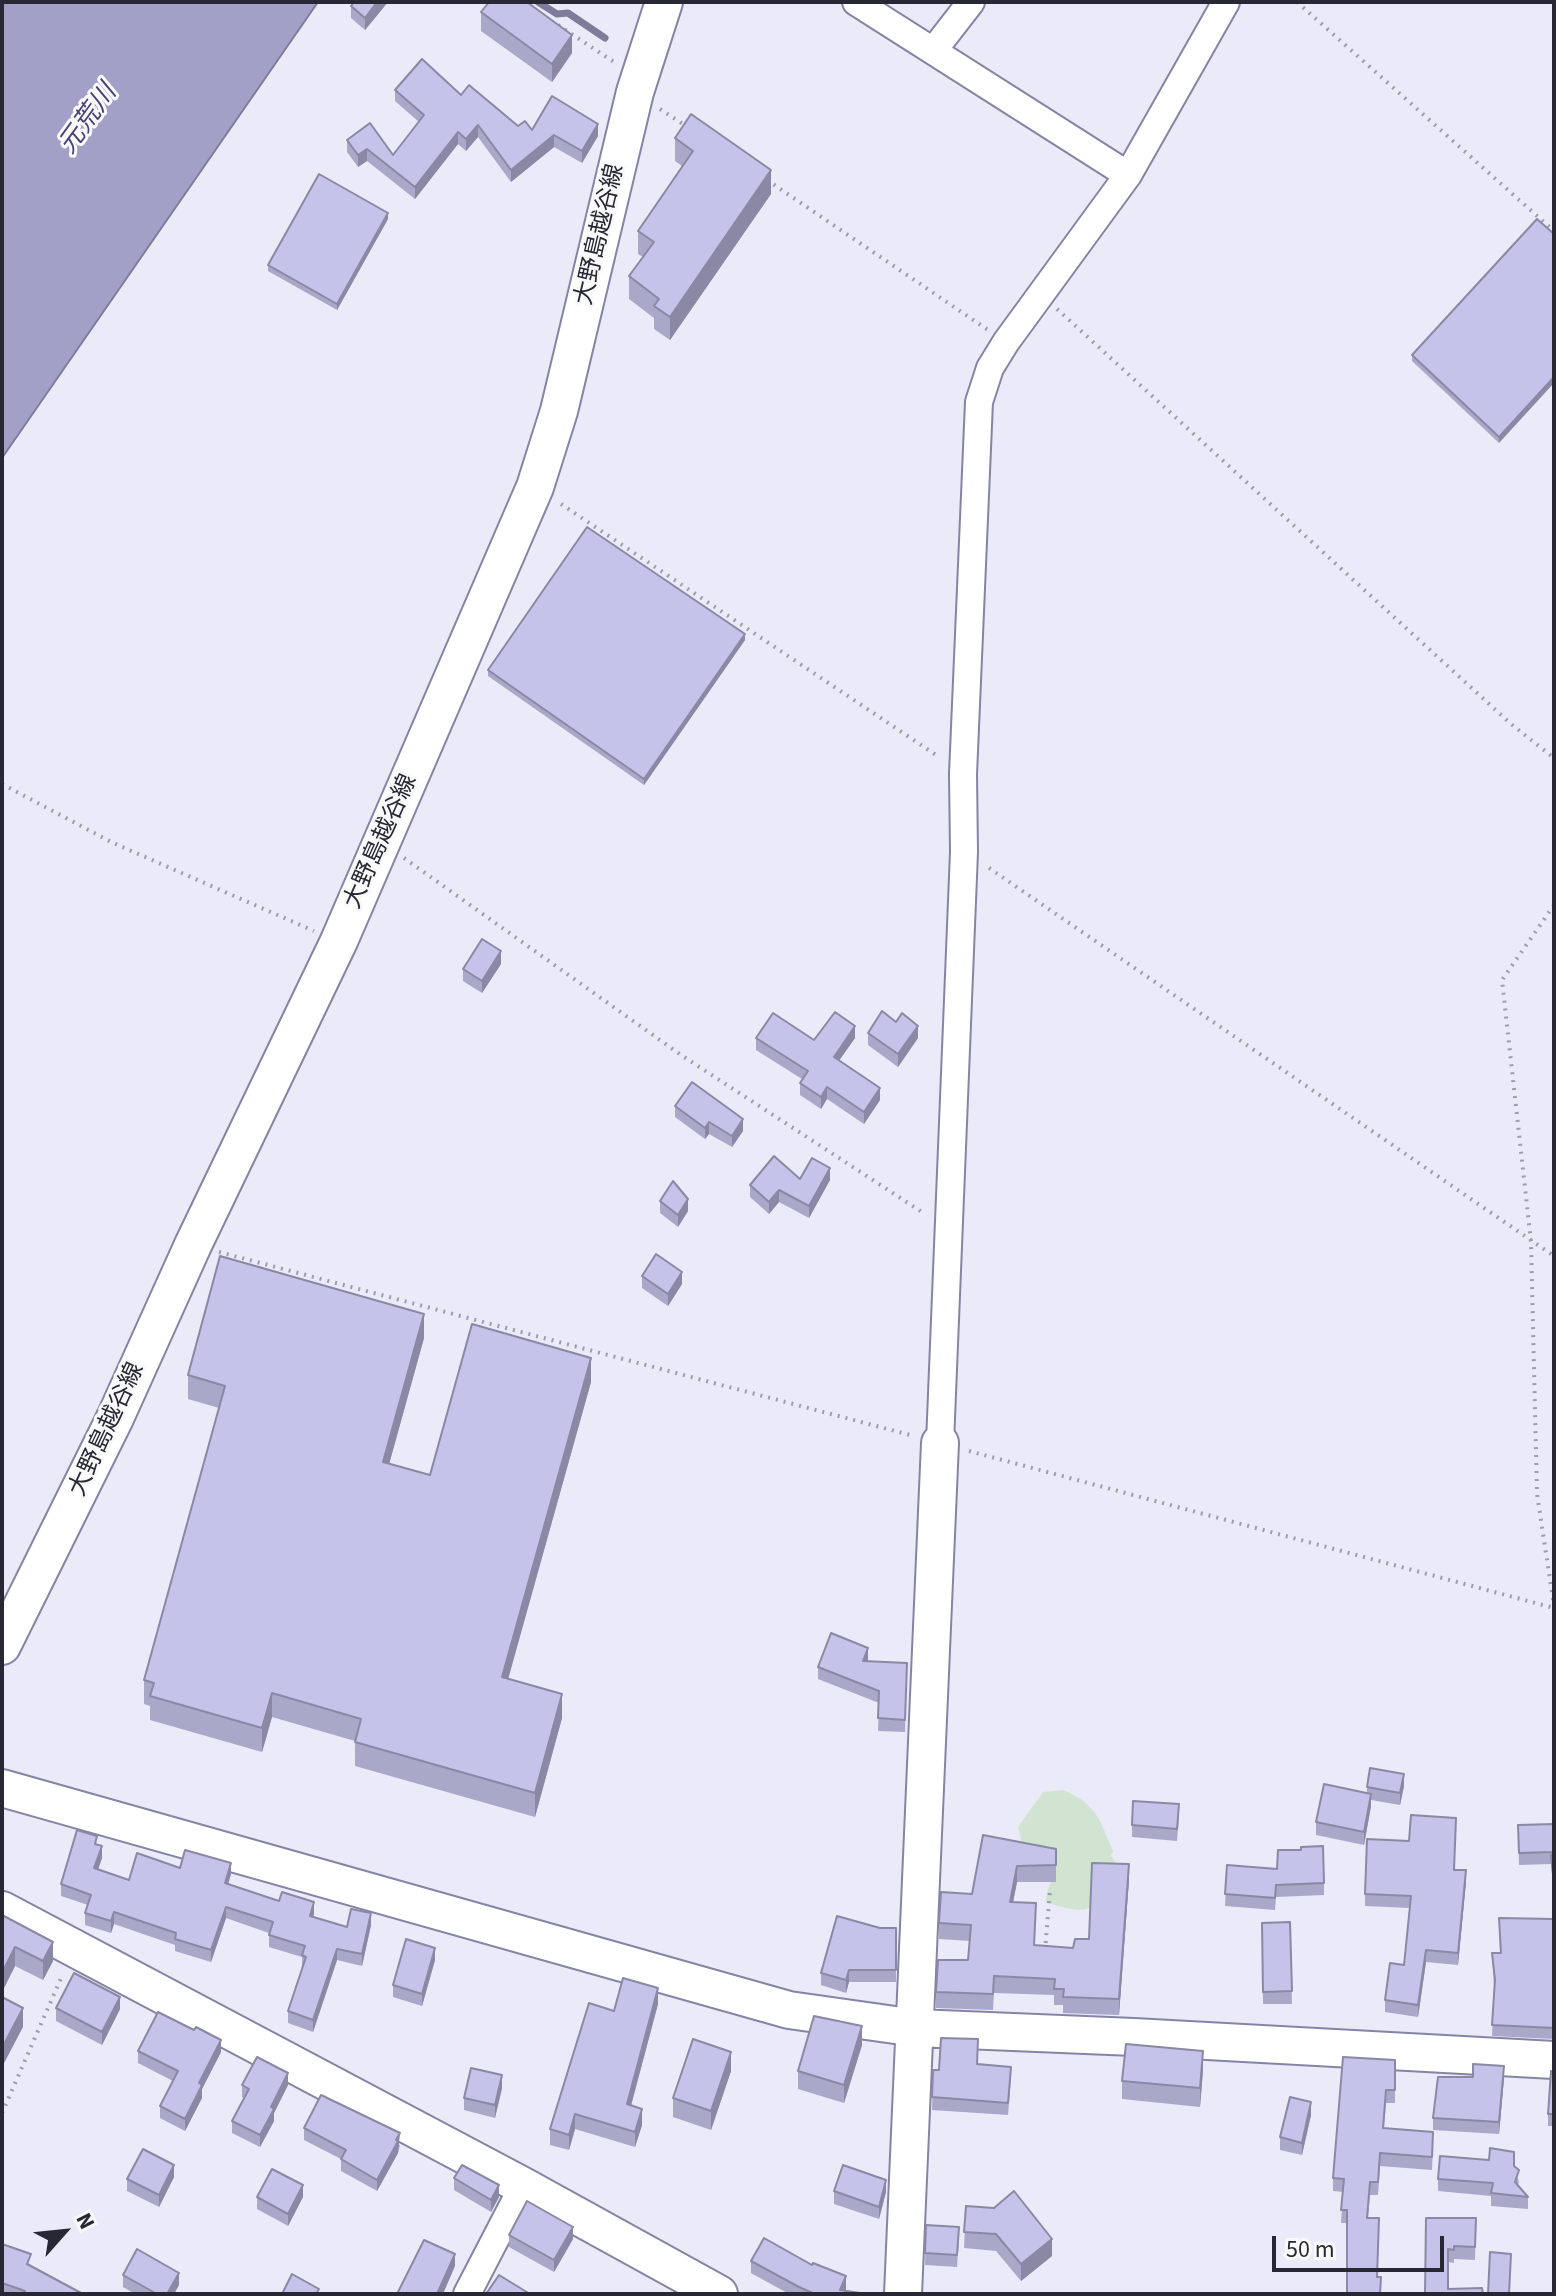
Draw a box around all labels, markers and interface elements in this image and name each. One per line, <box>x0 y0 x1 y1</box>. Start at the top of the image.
water label: 元荒川 <box>53 79 125 161</box>
street label: 大野島越谷線 <box>571 162 631 308</box>
street label: 大野島越谷線 <box>340 770 424 914</box>
street label: 大野島越谷線 <box>65 1359 151 1501</box>
north arrow <box>24 2192 104 2272</box>
text: N <box>68 2207 103 2235</box>
scale bar <box>1276 2220 1448 2270</box>
text: 50 m <box>1286 2232 1335 2267</box>

